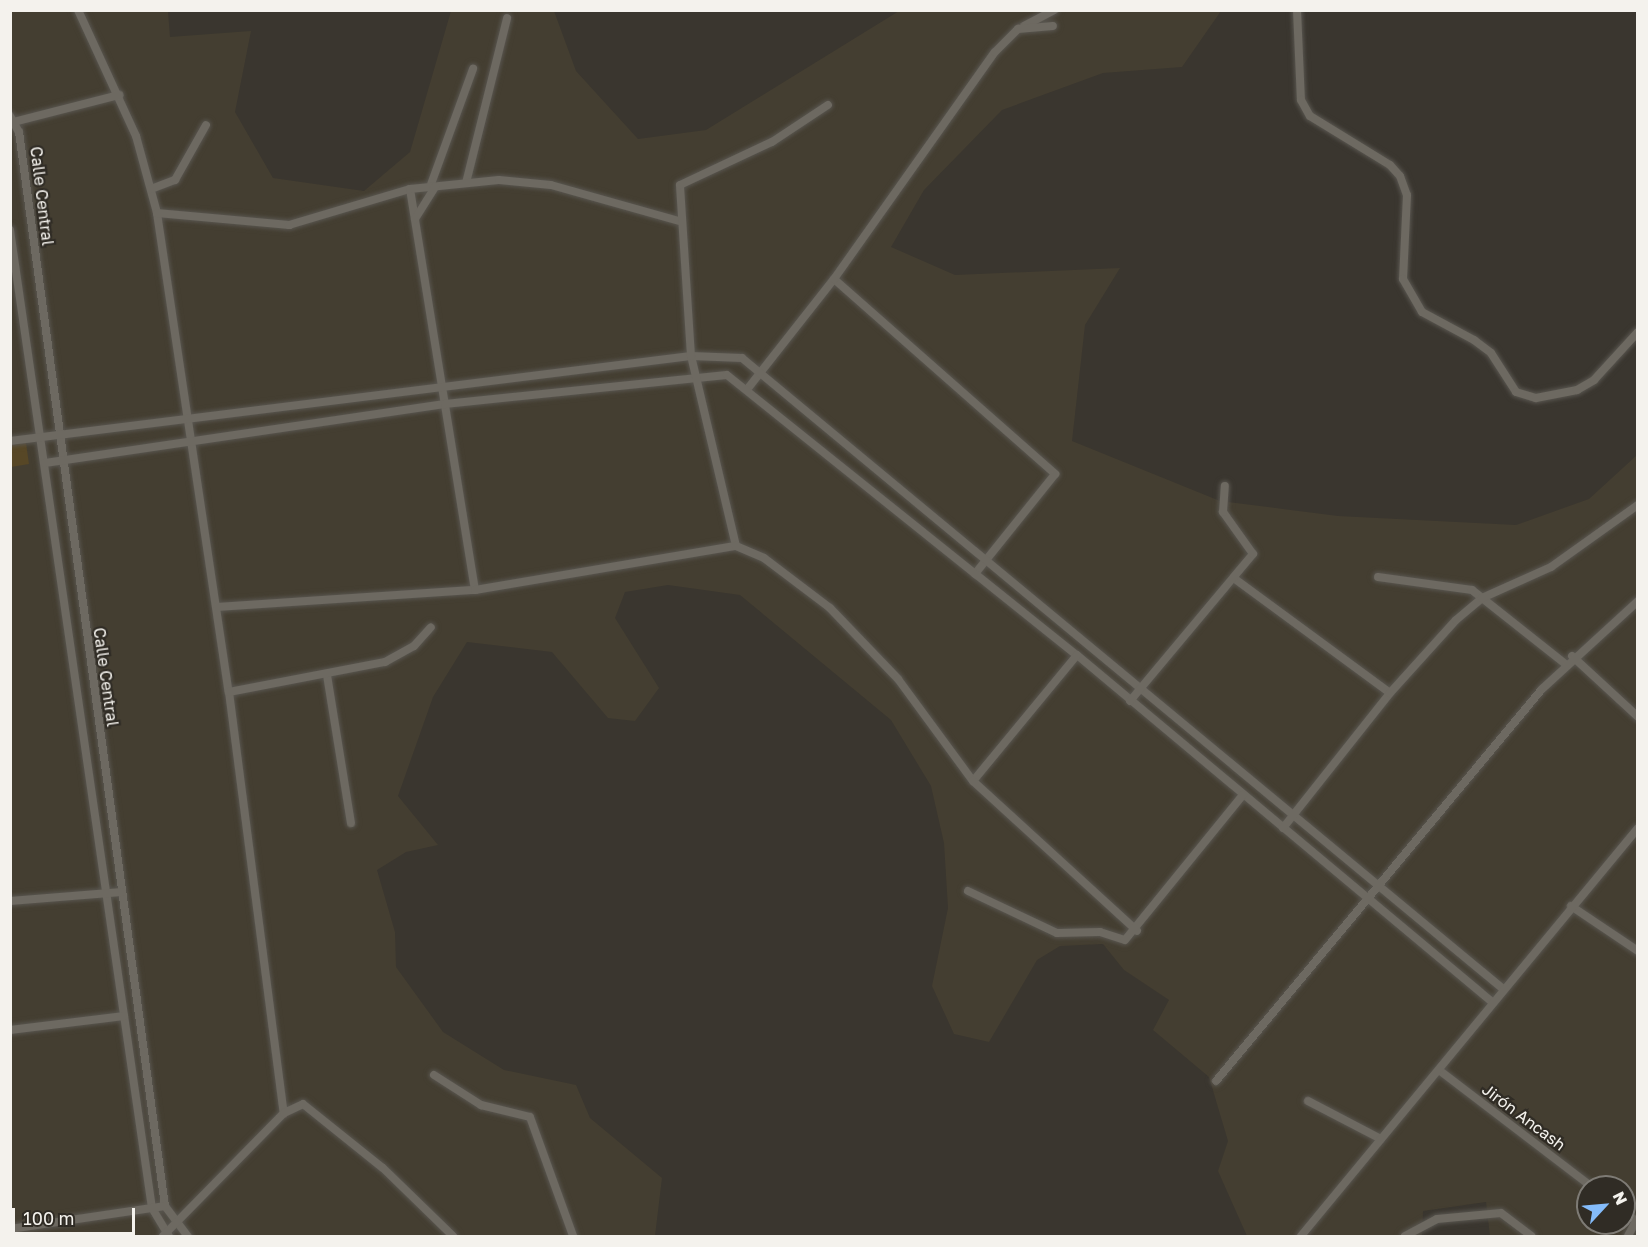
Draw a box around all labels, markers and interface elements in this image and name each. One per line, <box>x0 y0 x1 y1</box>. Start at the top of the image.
street label: Calle Central <box>26 145 58 247</box>
street label: Calle Central <box>90 626 122 728</box>
street label: Jirón Ancash <box>1479 1079 1569 1155</box>
north arrow <box>1576 1175 1636 1235</box>
text: N <box>1609 1188 1632 1208</box>
scale bar <box>15 1196 138 1234</box>
text: 100 m <box>23 1207 74 1229</box>

